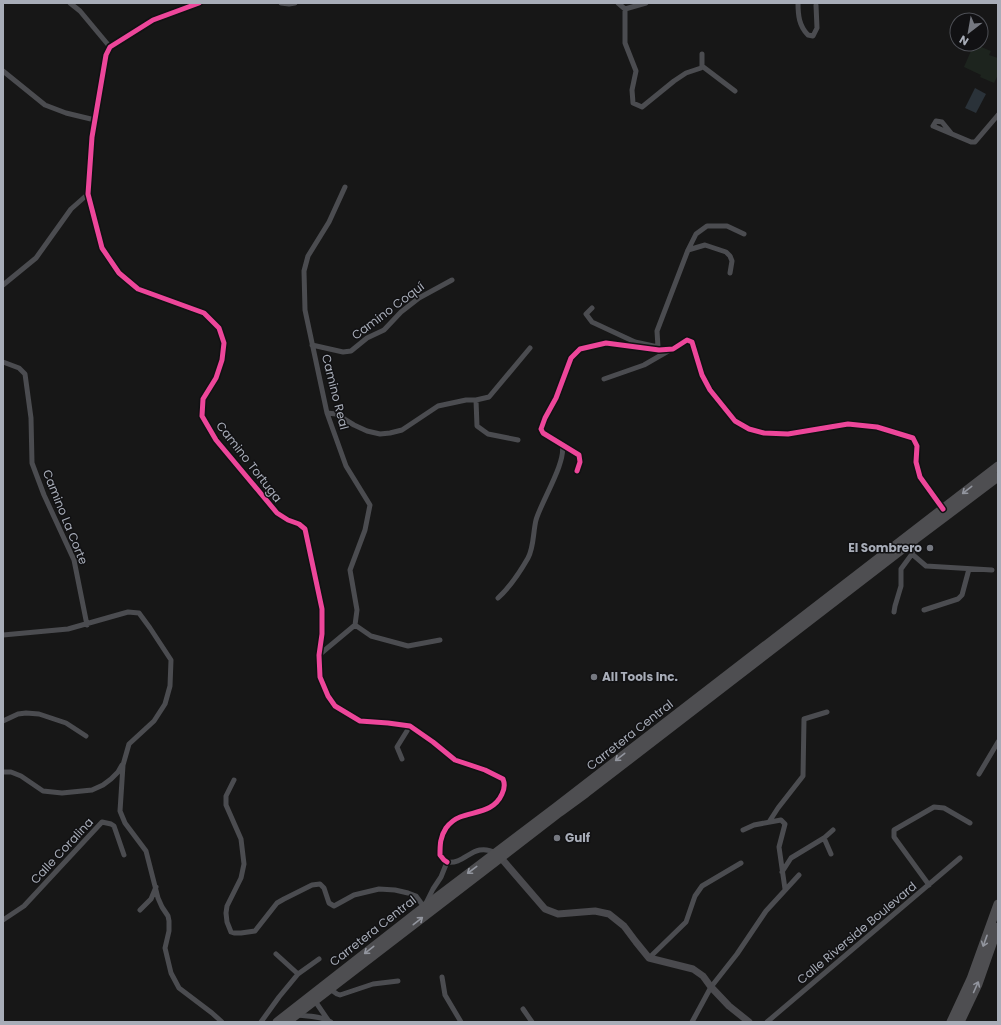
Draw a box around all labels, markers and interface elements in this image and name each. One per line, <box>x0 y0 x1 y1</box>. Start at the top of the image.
north arrow <box>949 12 989 52</box>
text: N <box>956 32 972 50</box>
street label: Camino Coquí <box>348 278 428 344</box>
street label: Camino Real <box>318 352 353 431</box>
street label: Camino Tortuga <box>212 418 286 506</box>
street label: Camino La Corte <box>39 467 92 567</box>
one-way arrow <box>962 486 973 494</box>
place label: El Sombrero <box>848 539 922 556</box>
marker: El Sombrero <box>925 543 935 553</box>
place label: All Tools Inc. <box>602 668 678 685</box>
marker: All Tools Inc. <box>589 672 599 682</box>
street label: Carretera Central <box>583 695 677 774</box>
one-way arrow <box>615 753 626 761</box>
street label: Calle Coralina <box>26 814 97 888</box>
place label: Gulf <box>565 829 591 846</box>
marker: Gulf <box>552 833 562 843</box>
one-way arrow <box>466 866 477 874</box>
street label: Calle Riverside Boulevard <box>793 877 920 988</box>
street label: Carretera Central <box>326 891 420 970</box>
one-way arrow <box>413 917 424 926</box>
one-way arrow <box>980 935 988 947</box>
one-way arrow <box>363 945 374 954</box>
one-way arrow <box>973 981 980 993</box>

